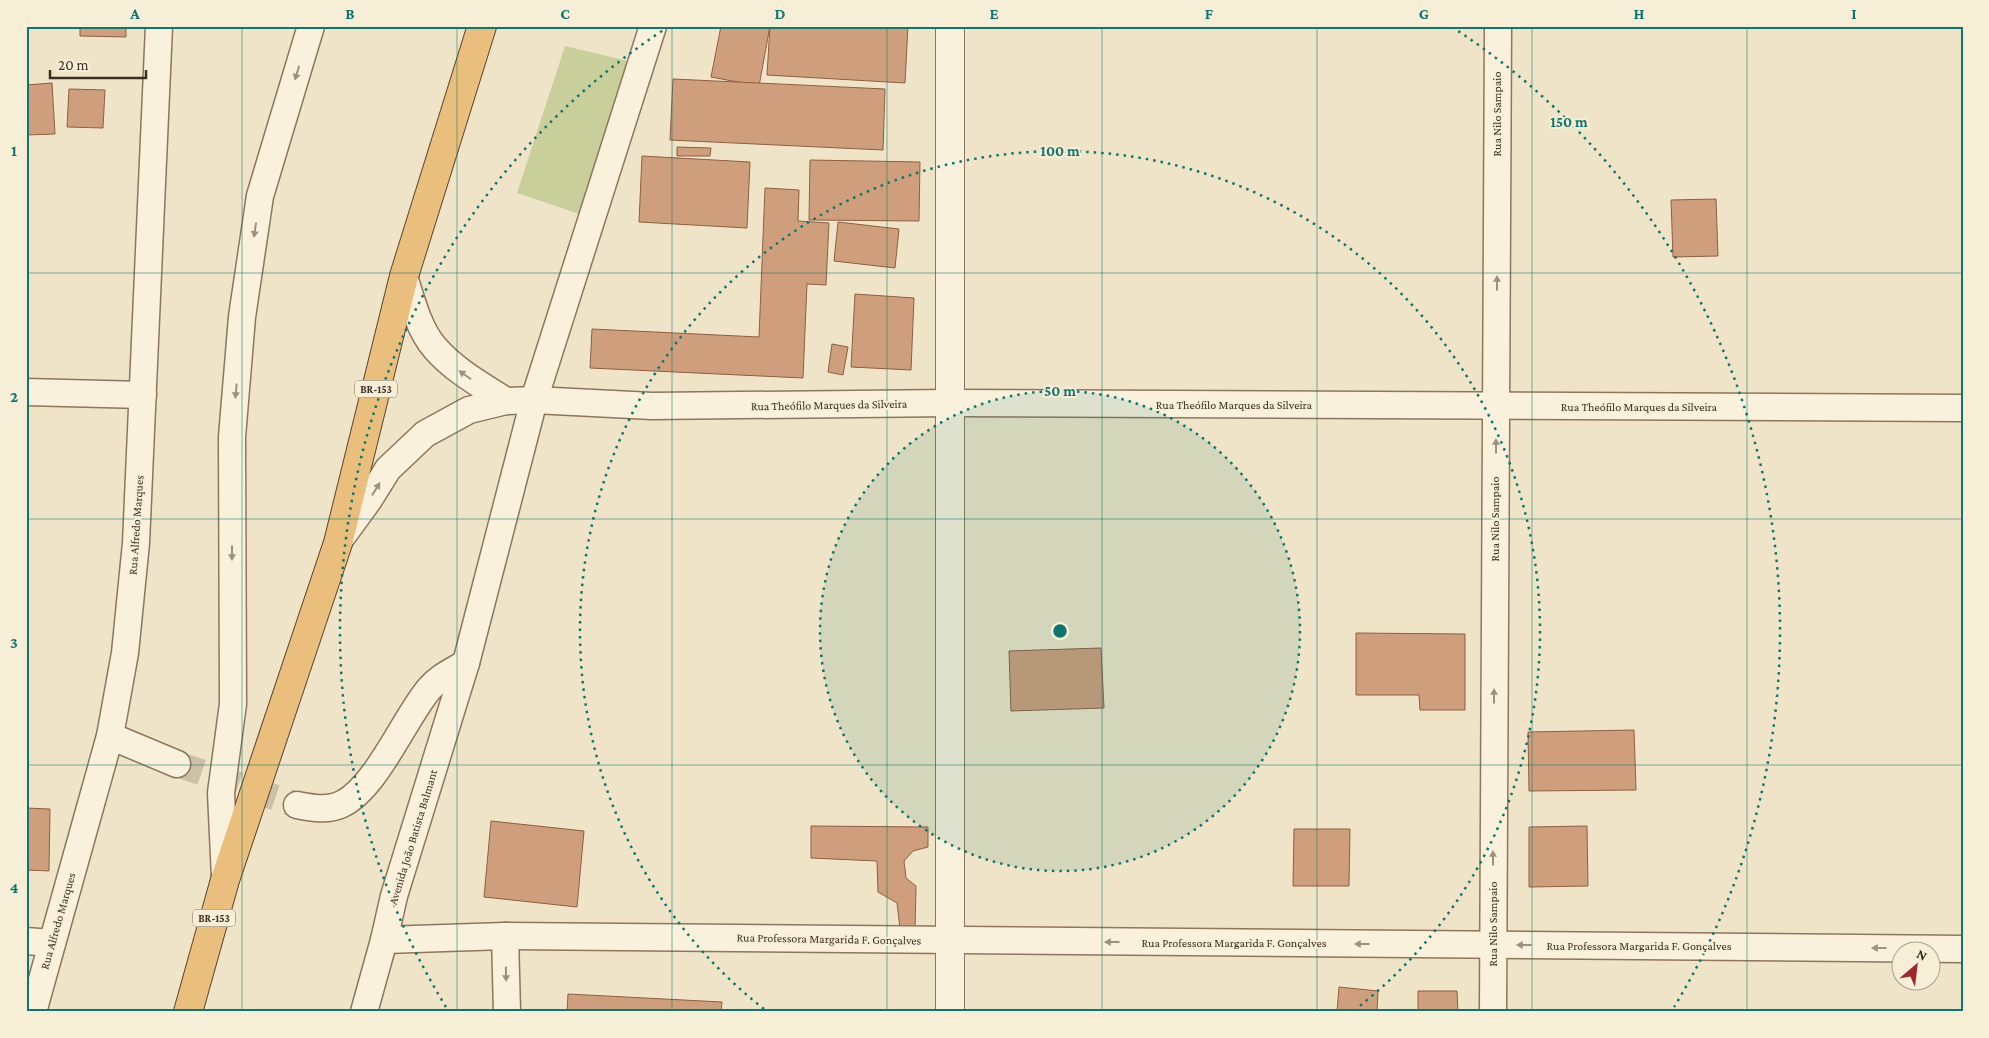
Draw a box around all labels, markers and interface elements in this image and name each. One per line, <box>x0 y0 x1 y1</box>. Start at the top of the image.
text: A <box>129 5 140 22</box>
text: B <box>345 5 355 22</box>
text: C <box>560 5 570 22</box>
text: D <box>774 5 786 22</box>
text: E <box>989 5 999 22</box>
text: F <box>1205 5 1214 22</box>
text: G <box>1419 5 1429 22</box>
text: H <box>1634 5 1645 22</box>
text: I <box>1851 5 1857 22</box>
scale bar <box>50 48 146 80</box>
text: 20 m <box>58 57 89 73</box>
one-way arrow <box>292 66 300 81</box>
street label: Rua Nilo Sampaio <box>1490 72 1504 156</box>
text: 150 m <box>1550 114 1588 130</box>
text: 1 <box>11 142 17 159</box>
text: 100 m <box>1040 143 1080 159</box>
one-way arrow <box>251 222 259 238</box>
one-way arrow <box>1493 275 1501 291</box>
one-way arrow <box>458 370 472 380</box>
road number: BR-153 <box>355 380 397 398</box>
one-way arrow <box>231 383 239 399</box>
text: 50 m <box>1044 383 1076 399</box>
text: 2 <box>10 388 18 405</box>
street label: Rua Theófilo Marques da Silveira <box>751 397 908 413</box>
street label: Rua Theófilo Marques da Silveira <box>1156 398 1313 412</box>
street label: Rua Theófilo Marques da Silveira <box>1561 400 1718 414</box>
one-way arrow <box>1492 437 1500 453</box>
street label: Rua Alfredo Marques <box>126 474 146 575</box>
street label: Rua Nilo Sampaio <box>1488 477 1502 561</box>
one-way arrow <box>372 482 381 495</box>
one-way arrow <box>228 545 236 561</box>
centre of rings <box>1051 622 1069 640</box>
text: 3 <box>10 634 18 651</box>
one-way arrow <box>1490 687 1498 703</box>
street label: Avenida João Batista Balmant <box>386 767 441 906</box>
one-way arrow <box>1489 850 1497 866</box>
street label: Rua Alfredo Marques <box>37 871 79 971</box>
text: 4 <box>10 879 19 896</box>
street label: Rua Nilo Sampaio <box>1486 882 1500 966</box>
road number: BR-153 <box>193 910 235 926</box>
street label: Rua Professora Margarida F. Gonçalves <box>736 930 922 948</box>
street label: Rua Professora Margarida F. Gonçalves <box>1142 936 1327 950</box>
one-way arrow <box>1103 938 1119 946</box>
street label: Rua Professora Margarida F. Gonçalves <box>1547 939 1732 953</box>
one-way arrow <box>1353 940 1369 948</box>
north arrow <box>1892 940 1942 990</box>
one-way arrow <box>1516 941 1532 949</box>
one-way arrow <box>1871 944 1887 952</box>
text: N <box>1914 945 1930 964</box>
one-way arrow <box>502 966 510 982</box>

